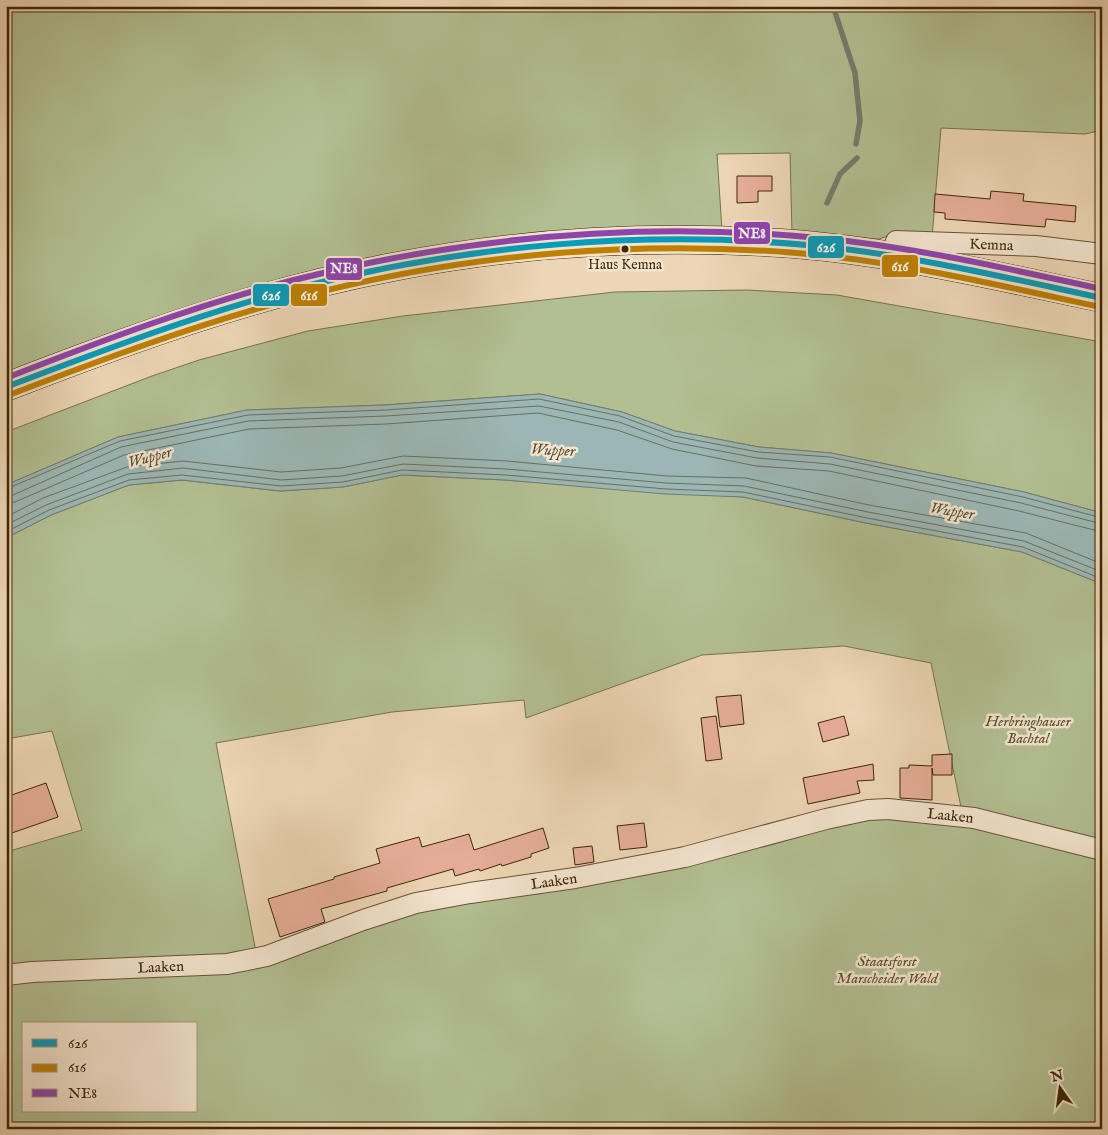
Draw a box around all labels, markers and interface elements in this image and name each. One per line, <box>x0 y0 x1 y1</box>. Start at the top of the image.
line badge: NE8 <box>733 221 771 245</box>
text: NE8 <box>737 225 766 243</box>
street label: Kemna <box>969 234 1014 255</box>
line badge: 626 <box>807 235 845 259</box>
text: 626 <box>817 239 836 257</box>
marker: Haus Kemna <box>620 244 630 254</box>
line badge: 616 <box>881 254 919 278</box>
place label: Haus Kemna <box>588 256 663 274</box>
line badge: NE8 <box>325 257 363 281</box>
text: 616 <box>892 258 910 276</box>
text: NE8 <box>329 260 358 278</box>
line badge: 626 <box>252 283 290 307</box>
line badge: 616 <box>290 283 328 307</box>
text: 626 <box>262 287 281 305</box>
text: 616 <box>301 287 319 305</box>
water label: Wupper <box>530 440 577 462</box>
water label: Wupper <box>126 442 176 473</box>
water label: Wupper <box>928 499 977 526</box>
park label: Herbringhauser Bachtal <box>984 712 1071 748</box>
street label: Laaken <box>926 804 974 827</box>
street label: Laaken <box>530 868 578 894</box>
park label: Staatsforst Marscheider Wald <box>836 952 939 988</box>
street label: Laaken <box>137 956 184 977</box>
legend <box>22 1022 198 1112</box>
text: 626 <box>68 1034 88 1053</box>
text: 616 <box>68 1058 87 1077</box>
north arrow <box>1036 1062 1086 1112</box>
text: N <box>1048 1066 1065 1087</box>
text: NE8 <box>68 1084 97 1103</box>

